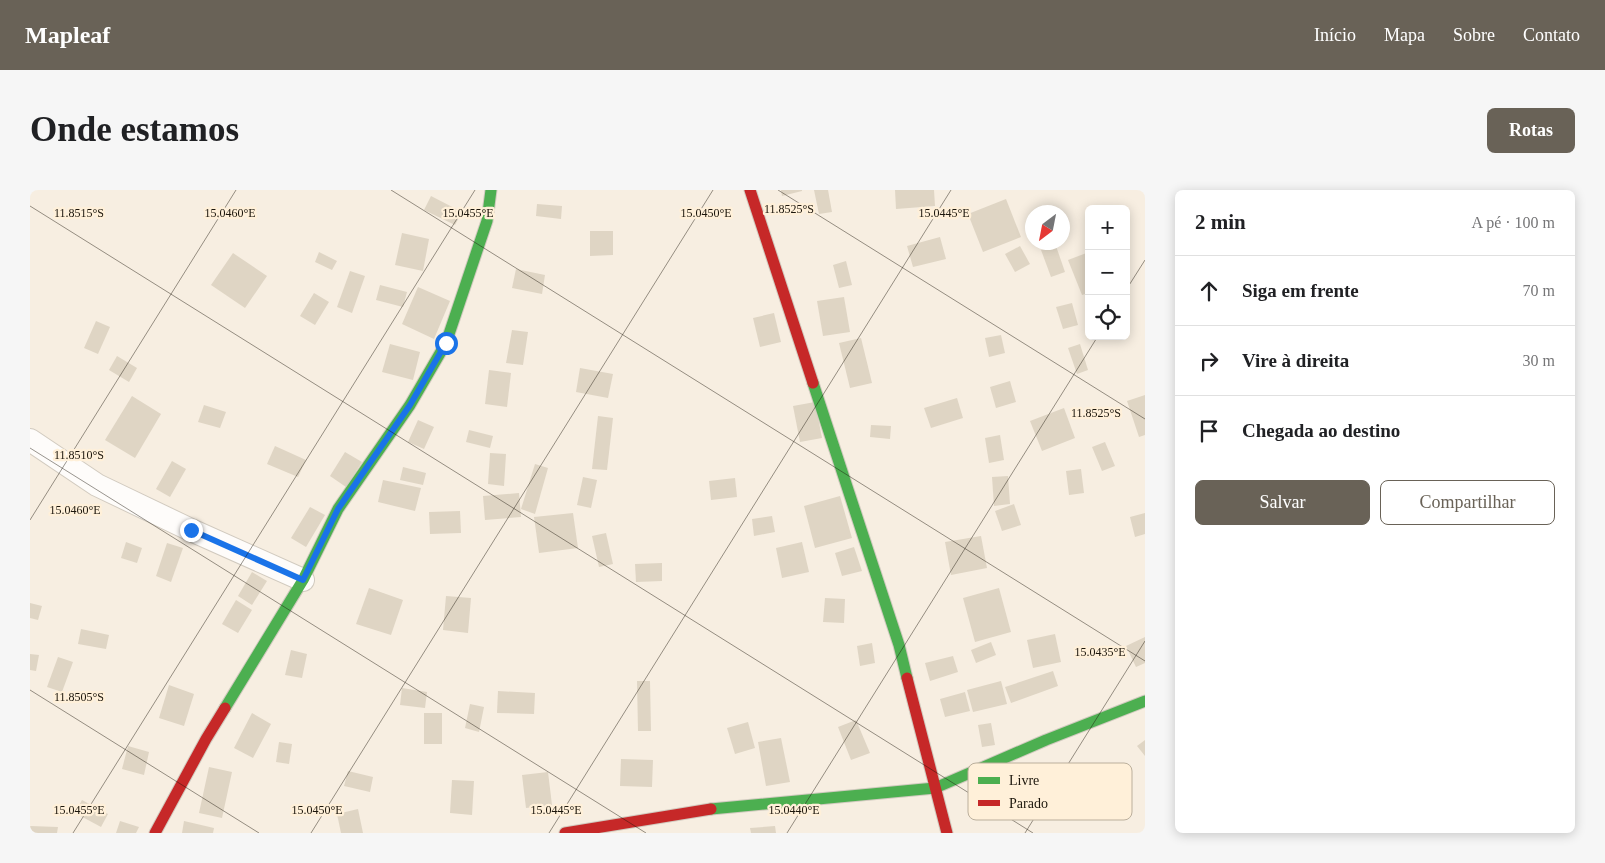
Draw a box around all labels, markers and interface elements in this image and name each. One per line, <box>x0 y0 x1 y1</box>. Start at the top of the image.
text: Mapleaf <box>25 22 110 48</box>
text: Início <box>1314 25 1356 45</box>
text: Mapa <box>1384 25 1425 45</box>
text: Sobre <box>1453 25 1495 45</box>
text: Contato <box>1523 25 1580 45</box>
button: Rotas <box>1487 108 1575 153</box>
text: Onde estamos <box>30 110 239 149</box>
text: 11.8525°S <box>764 202 814 216</box>
north arrow <box>1025 205 1070 250</box>
map controls <box>1085 205 1130 340</box>
button: + <box>1085 205 1130 250</box>
text: 11.8515°S <box>54 206 104 220</box>
text: 15.0460°E <box>204 206 256 220</box>
text: 15.0455°E <box>442 206 494 220</box>
text: 15.0450°E <box>680 206 732 220</box>
text: 15.0445°E <box>918 206 970 220</box>
text: 2 min <box>1195 210 1246 234</box>
text: A pé · 100 m <box>1471 214 1555 231</box>
button: − <box>1085 250 1130 295</box>
icon: ahead <box>1195 277 1223 305</box>
text: Siga em frente <box>1242 280 1359 301</box>
text: 70 m <box>1523 282 1555 299</box>
button: locate <box>1085 295 1130 340</box>
route start <box>435 332 458 355</box>
icon: right <box>1195 347 1223 375</box>
text: Vire à direita <box>1242 350 1349 371</box>
text: 30 m <box>1523 352 1555 369</box>
text: 11.8525°S <box>1071 406 1121 420</box>
icon: arrive <box>1195 417 1223 445</box>
text: Chegada ao destino <box>1242 420 1400 441</box>
text: 11.8510°S <box>54 448 104 462</box>
button: Salvar <box>1195 480 1370 525</box>
button: Compartilhar <box>1380 480 1555 525</box>
text: 15.0460°E <box>49 503 101 517</box>
route end <box>180 519 203 542</box>
text: 15.0435°E <box>1074 645 1126 659</box>
text: 11.8505°S <box>54 690 104 704</box>
legend <box>968 763 1132 820</box>
text: Livre <box>1009 773 1039 788</box>
text: Parado <box>1009 796 1048 811</box>
text: 15.0455°E <box>53 803 105 817</box>
text: 15.0450°E <box>291 803 343 817</box>
text: 15.0445°E <box>530 803 582 817</box>
text: 15.0440°E <box>768 803 820 817</box>

